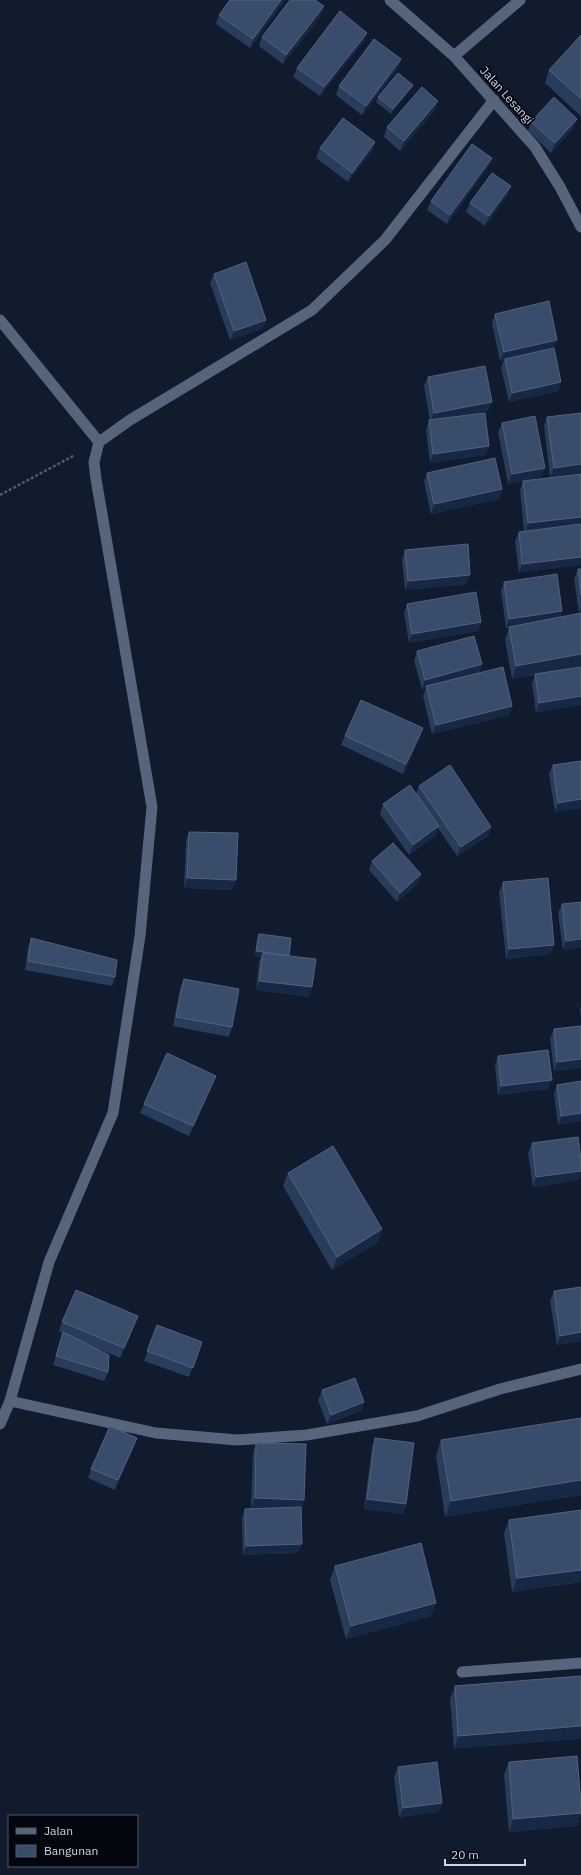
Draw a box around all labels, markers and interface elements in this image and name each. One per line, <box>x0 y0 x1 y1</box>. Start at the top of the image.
street label: Jalan Lesangi <box>477 63 537 127</box>
legend <box>8 1815 138 1867</box>
text: Jalan <box>44 1823 73 1838</box>
scale bar <box>445 1841 525 1867</box>
text: Bangunan <box>44 1843 98 1858</box>
text: 20 m <box>451 1847 479 1862</box>

